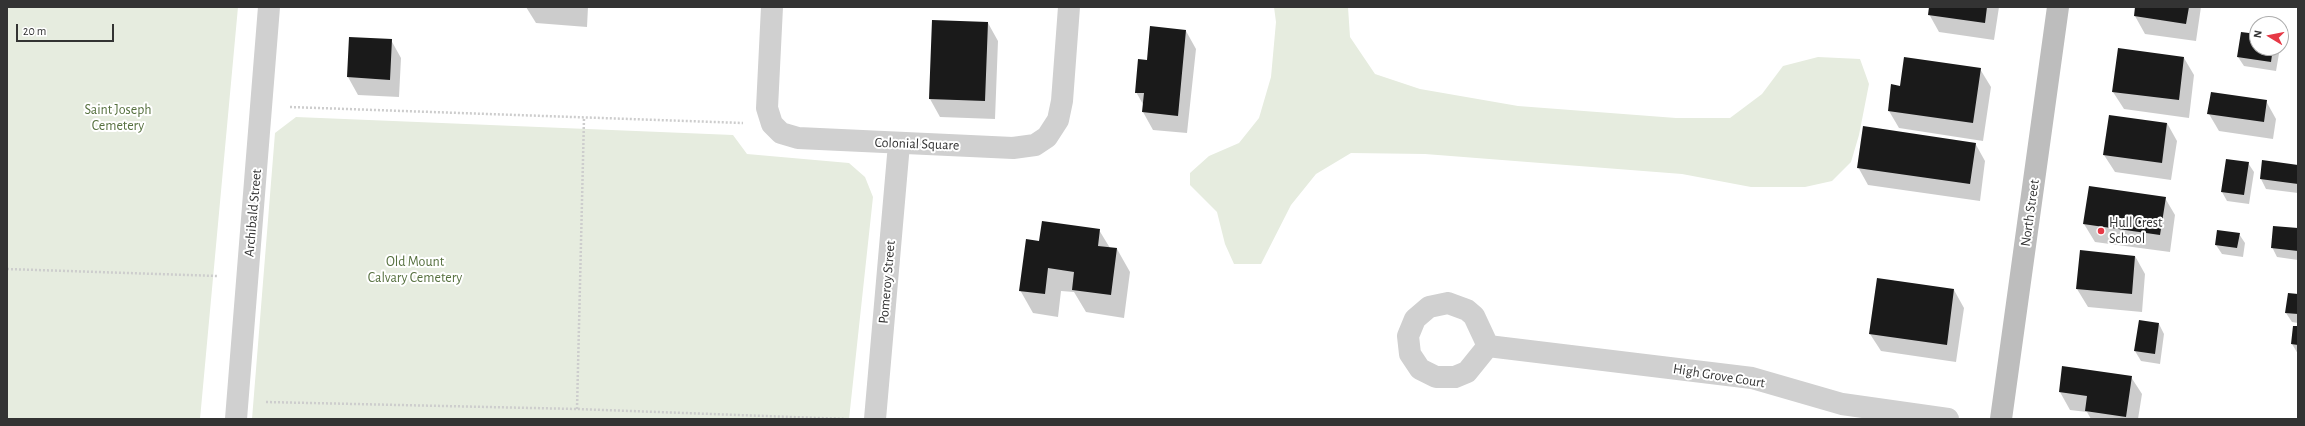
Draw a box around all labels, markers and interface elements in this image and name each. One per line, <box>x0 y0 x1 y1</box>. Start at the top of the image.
scale bar <box>18 16 116 42</box>
north arrow <box>2249 16 2289 56</box>
text: 20 m <box>23 25 46 37</box>
text: N <box>2252 29 2264 39</box>
park label: Saint Joseph Cemetery <box>84 102 152 134</box>
street label: Colonial Square <box>874 134 960 154</box>
street label: Archibald Street <box>241 168 265 258</box>
street label: North Street <box>2017 178 2043 248</box>
place label: Hull Crest School <box>2109 215 2162 248</box>
marker: Hull Crest School <box>2096 226 2106 236</box>
street label: Pomeroy Street <box>875 240 899 324</box>
park label: Old Mount Calvary Cemetery <box>368 254 462 286</box>
street label: High Grove Court <box>1672 360 1766 392</box>

